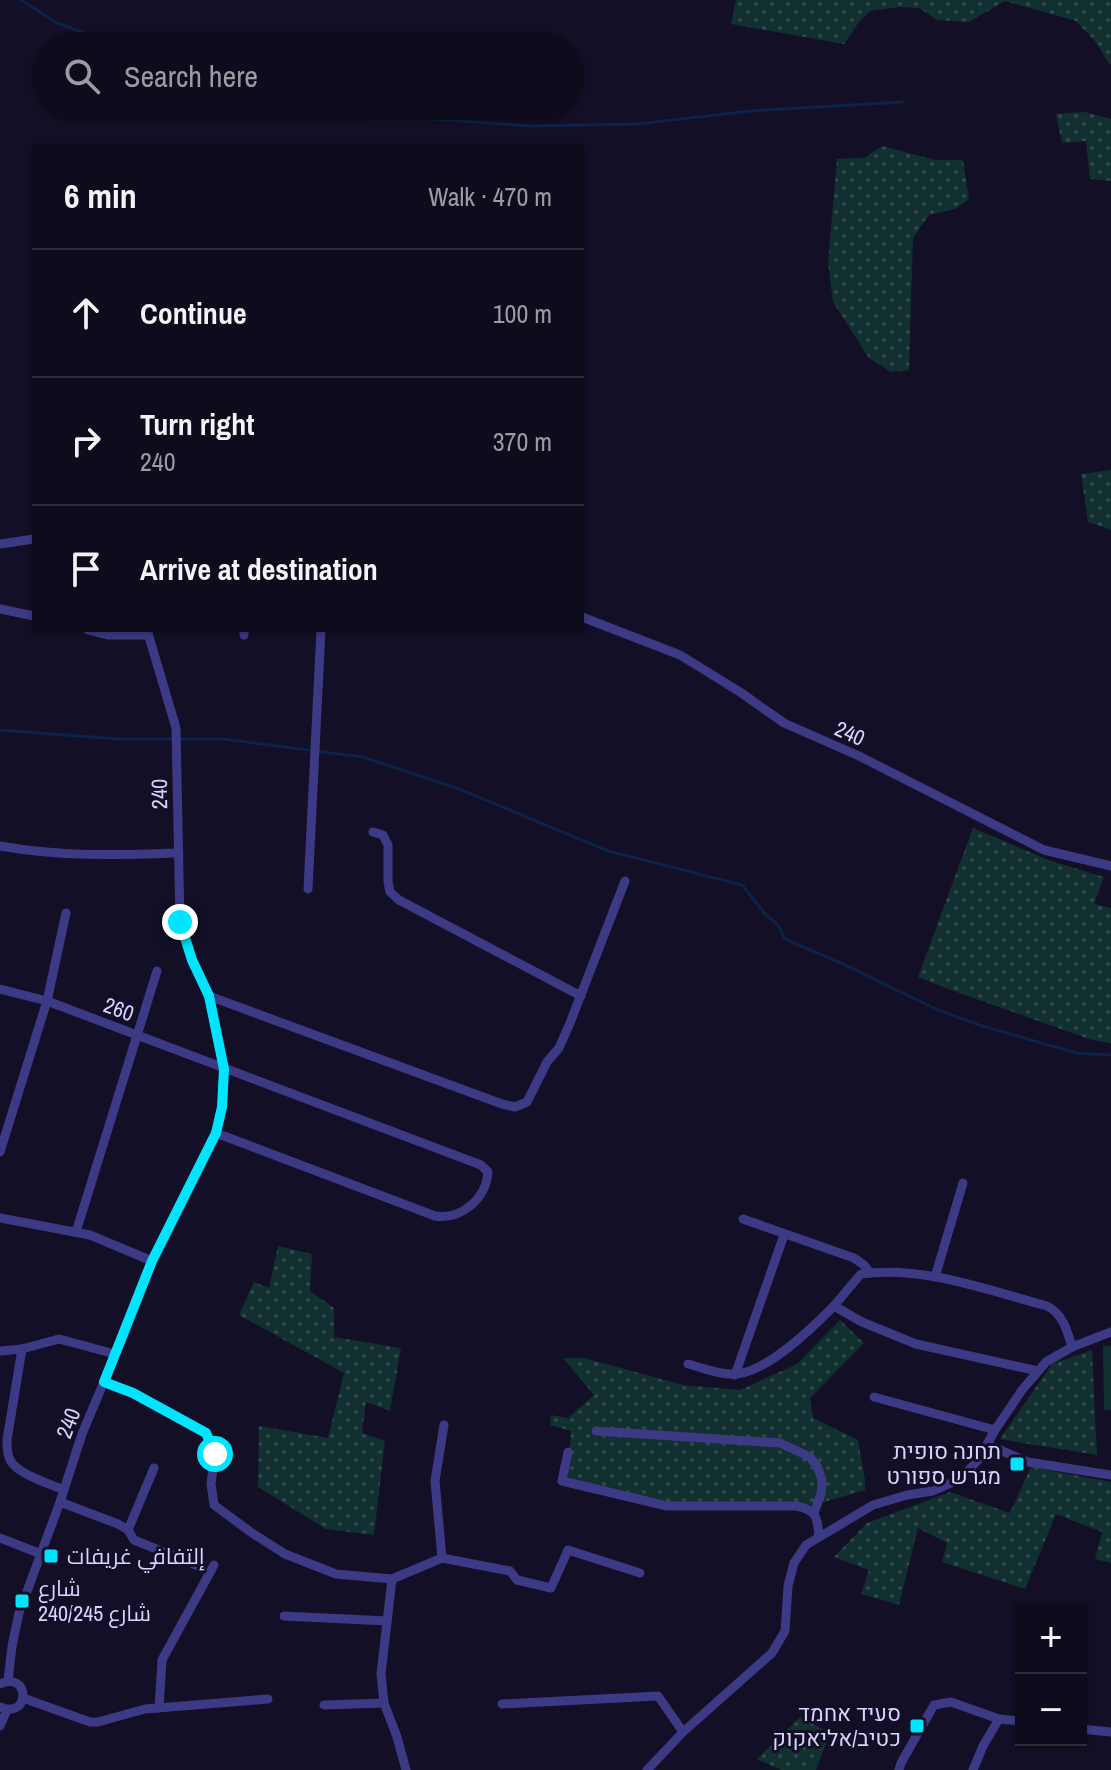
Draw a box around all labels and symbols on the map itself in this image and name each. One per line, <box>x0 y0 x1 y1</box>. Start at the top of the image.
street label: 240 <box>830 713 870 753</box>
street label: 240 <box>144 779 174 809</box>
route end <box>162 904 198 940</box>
street label: 260 <box>100 990 138 1028</box>
street label: 240 <box>49 1404 87 1442</box>
route start <box>197 1436 233 1472</box>
place label: תחנה סופית מגרש ספורט <box>887 1436 1001 1491</box>
marker: תחנה סופית מגרש ספורט <box>1008 1455 1026 1473</box>
place label: إلتفافي غريفات <box>67 1541 205 1573</box>
marker: إلتفافي غريفات <box>42 1547 60 1565</box>
place label: شارع 240/شارع 245 <box>38 1573 151 1628</box>
marker: شارع 240/شارع 245 <box>13 1592 31 1610</box>
place label: סעיד אחמד כטיב/אליאקוק <box>772 1698 901 1753</box>
marker: סעיד אחמד כטיב/אליאקוק <box>908 1717 926 1735</box>

